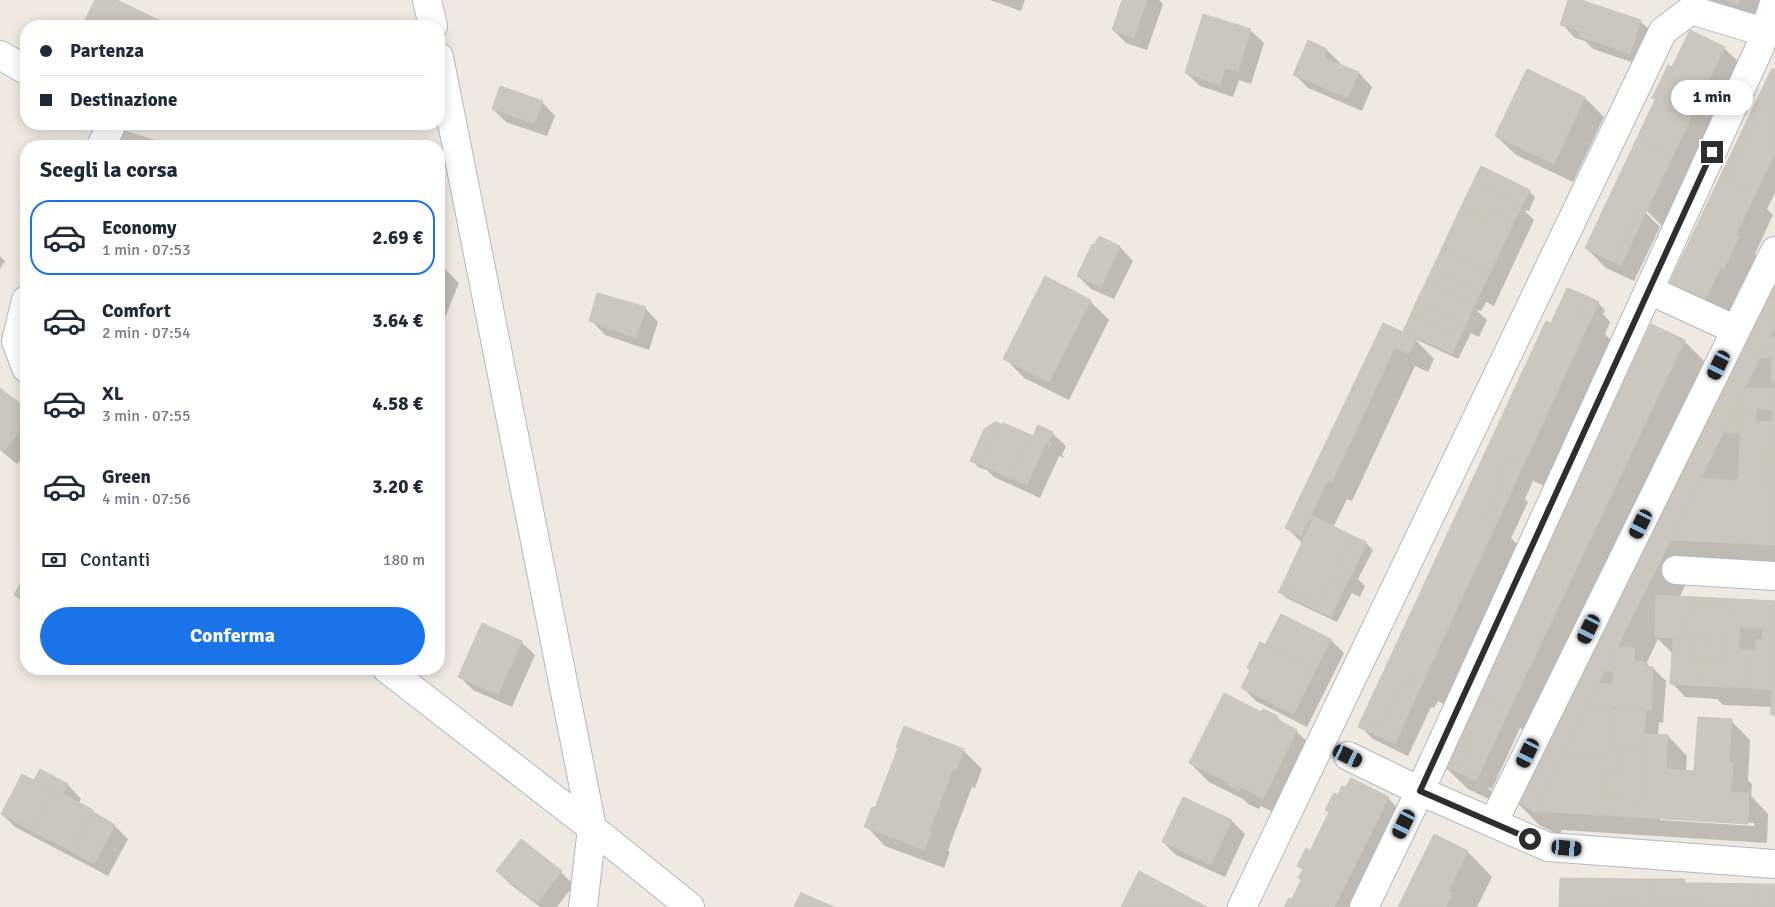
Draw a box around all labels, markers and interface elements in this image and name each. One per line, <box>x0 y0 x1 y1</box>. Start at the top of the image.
text: Partenza <box>70 39 144 63</box>
callout: 1 min <box>1671 80 1753 114</box>
text: 1 min <box>1693 87 1731 107</box>
text: Destinazione <box>70 88 177 112</box>
route end <box>1701 141 1723 163</box>
text: Scegli la corsa <box>40 156 178 183</box>
icon: car <box>42 215 87 260</box>
text: Economy <box>102 216 176 240</box>
text: 2.69 € <box>372 226 423 250</box>
text: 1 min · 07:53 <box>102 240 191 260</box>
icon: car <box>42 298 87 343</box>
text: Comfort <box>102 299 171 323</box>
text: 3.64 € <box>372 309 423 333</box>
text: 2 min · 07:54 <box>102 323 191 343</box>
car <box>1705 348 1732 382</box>
icon: car <box>42 381 87 426</box>
text: XL <box>102 382 124 406</box>
text: 4.58 € <box>372 392 423 416</box>
text: 3 min · 07:55 <box>102 406 191 426</box>
icon: car <box>42 464 87 509</box>
text: Green <box>102 465 151 489</box>
text: 3.20 € <box>372 475 423 499</box>
text: 4 min · 07:56 <box>102 489 191 509</box>
car <box>1627 507 1654 541</box>
icon: cash <box>40 546 68 574</box>
text: Contanti <box>80 548 150 572</box>
text: 180 m <box>383 550 425 570</box>
button: Conferma <box>40 607 425 665</box>
car <box>1575 612 1602 646</box>
car <box>1514 736 1541 770</box>
car <box>1331 743 1364 769</box>
car <box>1390 807 1417 841</box>
route start <box>1519 828 1541 850</box>
car <box>1551 839 1582 857</box>

